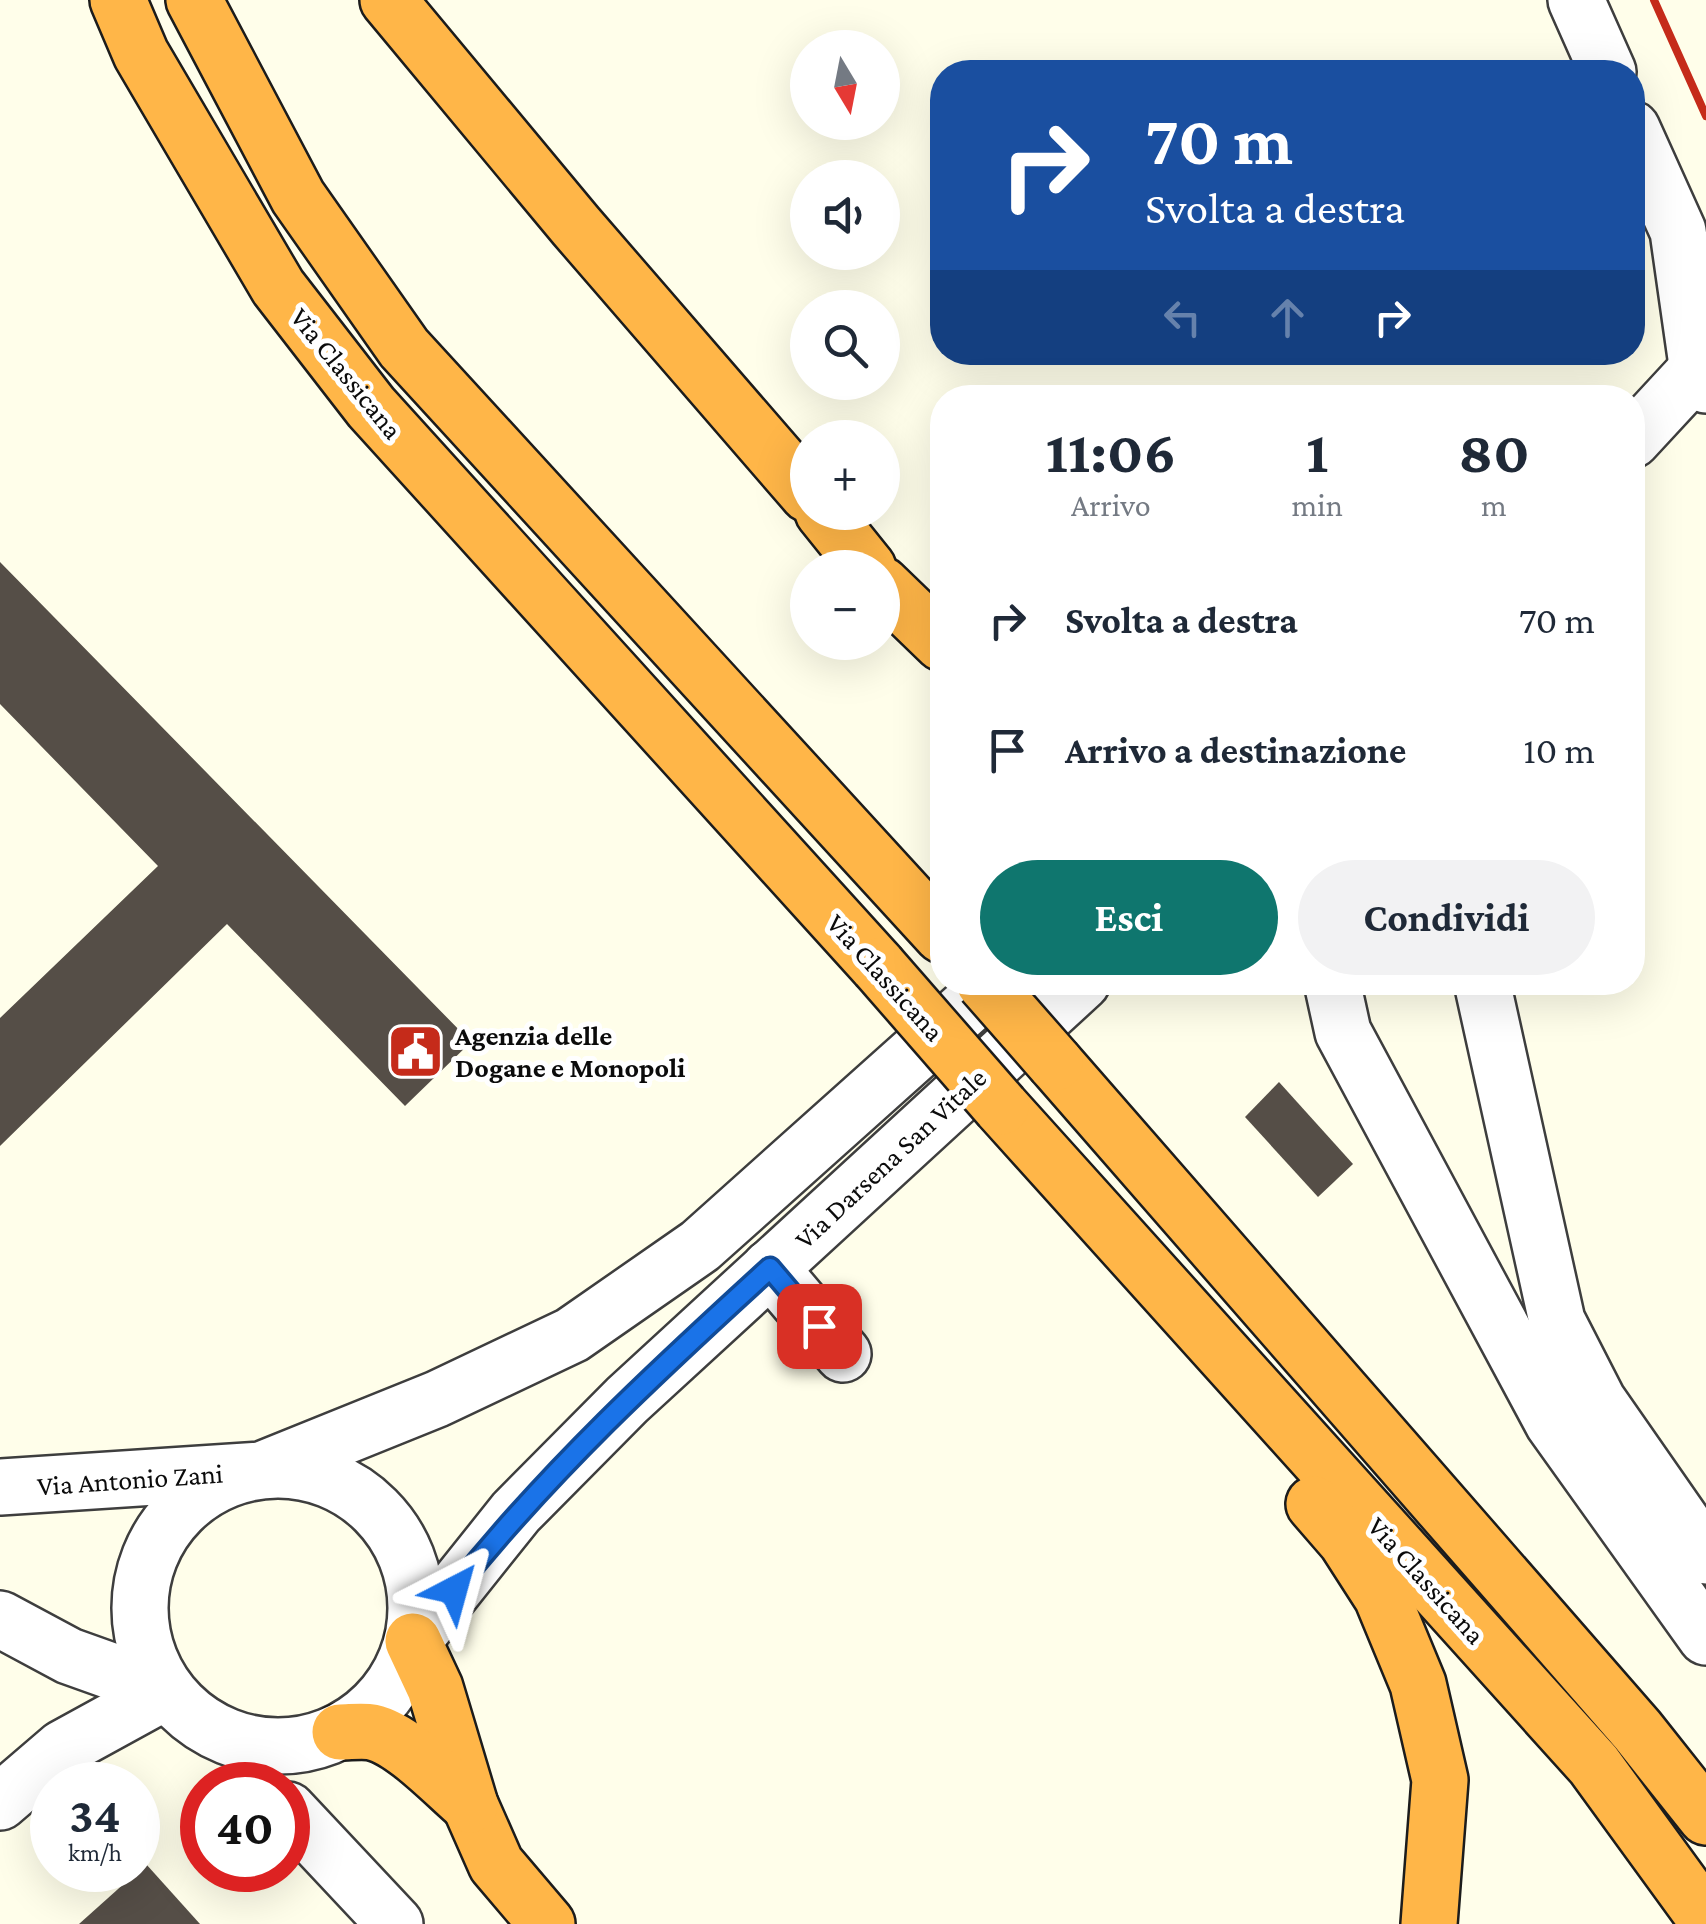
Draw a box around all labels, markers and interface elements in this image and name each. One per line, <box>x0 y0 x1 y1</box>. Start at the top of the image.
north arrow <box>790 30 900 140</box>
map controls <box>790 30 900 660</box>
icon: right <box>980 100 1110 230</box>
text: 70 m <box>1145 101 1293 179</box>
button: sound <box>790 160 900 270</box>
text: Svolta a destra <box>1145 183 1405 233</box>
button: search <box>790 290 900 400</box>
icon: left <box>1155 290 1210 345</box>
icon: ahead <box>1260 290 1315 345</box>
icon: right <box>1365 290 1420 345</box>
street label: Via Classicana <box>284 301 409 445</box>
text: 11:06 <box>1045 418 1176 485</box>
text: 1 <box>1306 418 1328 485</box>
text: 80 <box>1458 418 1530 485</box>
button: + <box>790 420 900 530</box>
text: Arrivo <box>1071 487 1151 523</box>
text: min <box>1292 487 1343 523</box>
text: m <box>1481 487 1507 523</box>
button: − <box>790 550 900 660</box>
icon: right <box>980 593 1035 648</box>
text: Svolta a destra <box>1065 599 1298 641</box>
text: 70 m <box>1519 599 1595 641</box>
icon: arrive <box>980 723 1035 778</box>
text: Arrivo a destinazione <box>1065 729 1407 771</box>
text: 10 m <box>1523 729 1595 771</box>
button: Esci <box>980 860 1278 975</box>
button: Condividi <box>1298 860 1595 975</box>
street label: Via Classicana <box>821 908 951 1047</box>
place label: Agenzia delle Dogane e Monopoli <box>454 1020 685 1083</box>
public building icon: Agenzia delle Dogane e Monopoli <box>386 1021 446 1081</box>
street label: Via Darsena San Vitale <box>788 1062 992 1255</box>
pin <box>777 1284 862 1369</box>
icon: arrive <box>792 1299 847 1354</box>
street label: Via Antonio Zani <box>36 1458 224 1501</box>
street label: Via Classicana <box>1362 1511 1492 1650</box>
position arrow <box>402 1538 506 1642</box>
speed limit sign: 40 <box>180 1762 310 1892</box>
text: 34 <box>69 1787 121 1843</box>
text: km/h <box>68 1839 122 1866</box>

